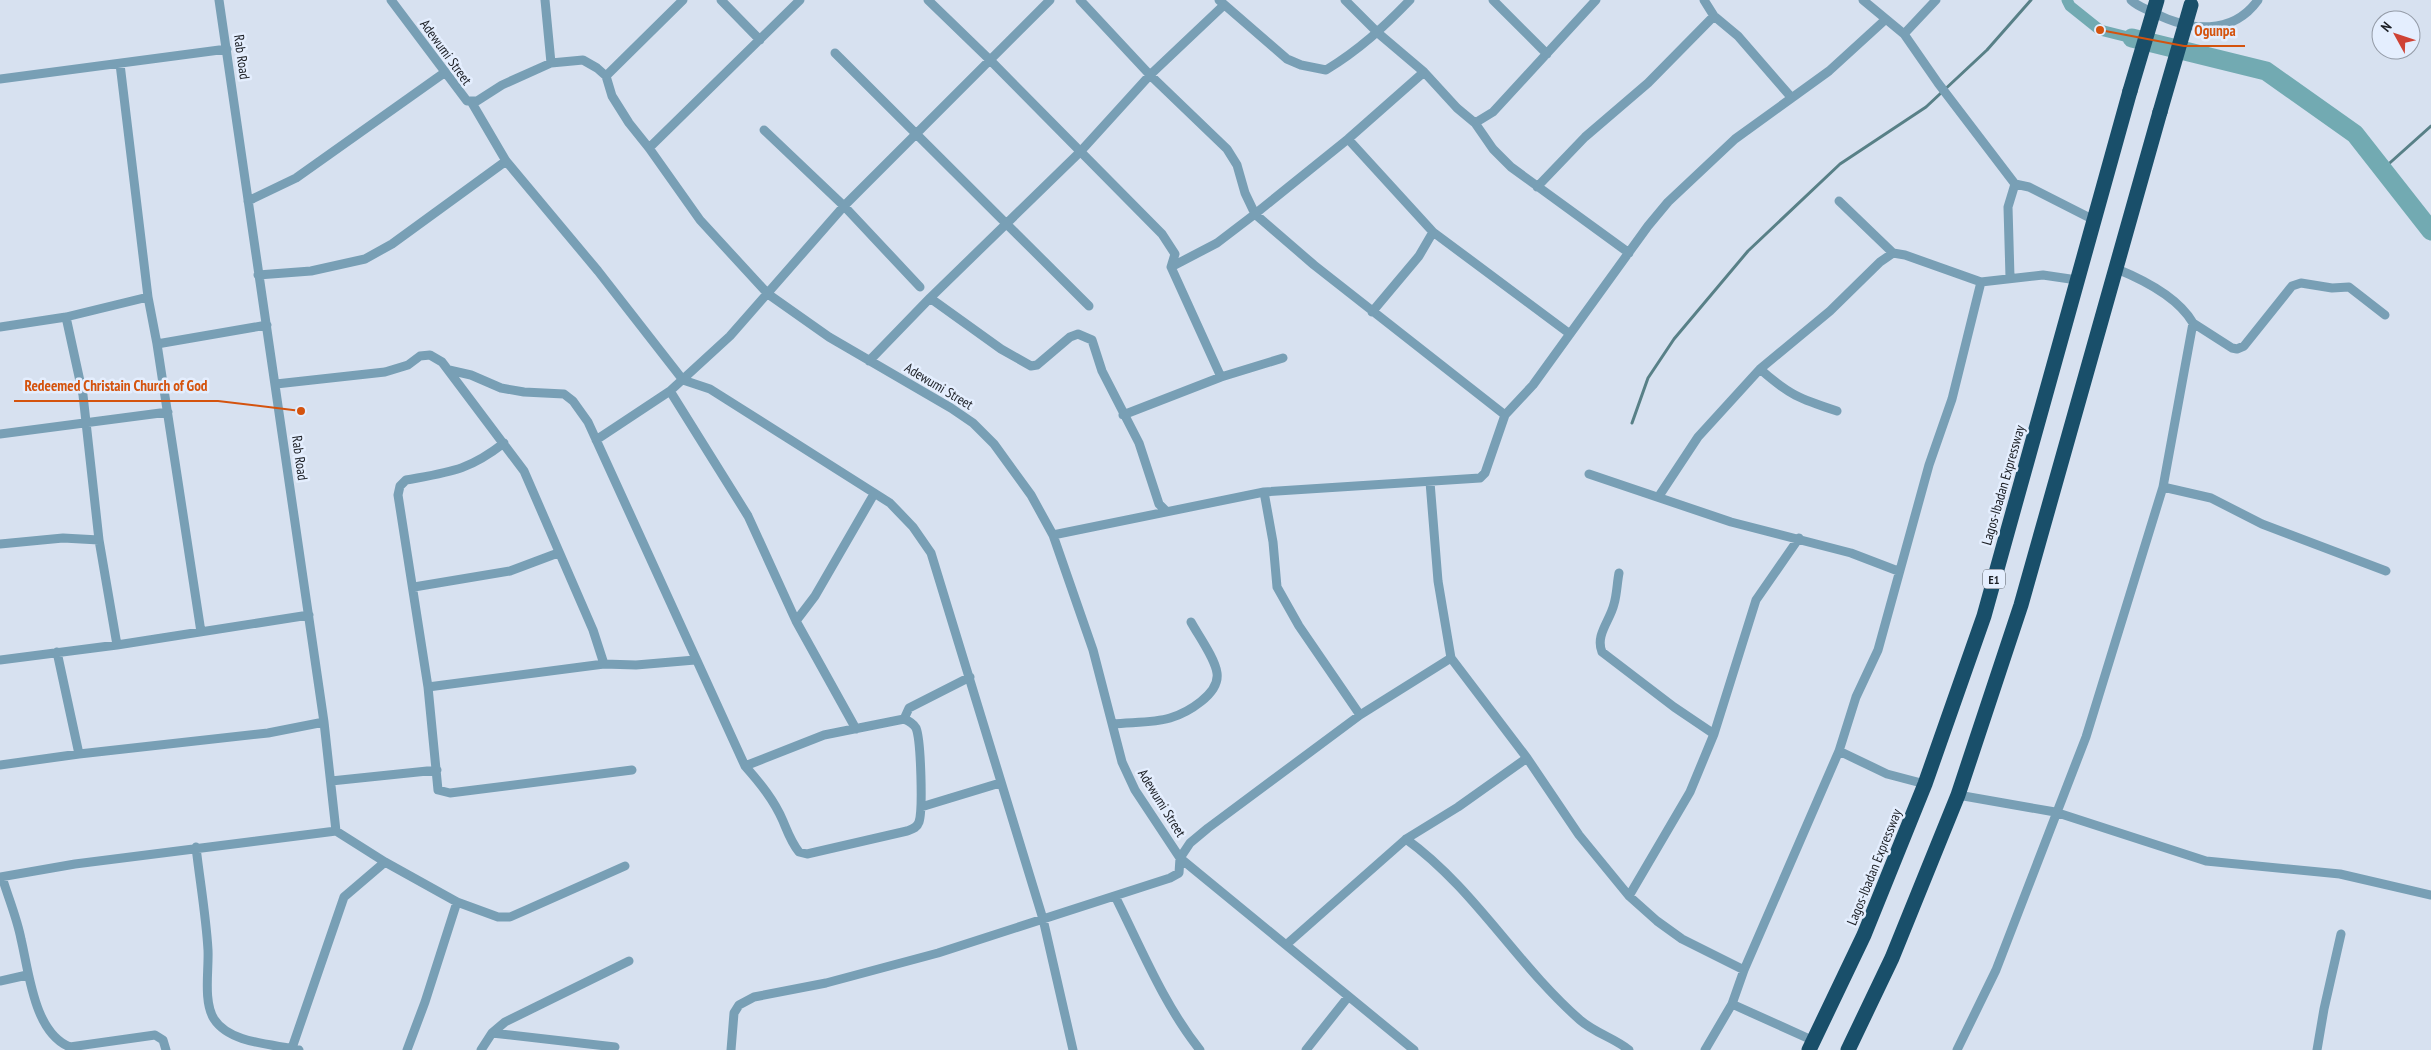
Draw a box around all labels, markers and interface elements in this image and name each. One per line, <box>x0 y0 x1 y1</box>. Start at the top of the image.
north arrow <box>2371 10 2421 60</box>
street label: Adewumi Street <box>416 16 476 88</box>
callout: Ogunpa <box>2184 16 2245 46</box>
text: N <box>2377 18 2395 35</box>
text: Ogunpa <box>2194 21 2236 40</box>
street label: Rab Road <box>230 33 254 81</box>
street label: Adewumi Street <box>901 359 977 414</box>
callout: Redeemed Christain Church of God <box>14 371 218 401</box>
text: Redeemed Christain Church of God <box>24 376 208 395</box>
street label: Lagos-Ibadan Expressway <box>1977 422 2029 547</box>
street label: Rab Road <box>288 434 312 482</box>
road number: E1 <box>1983 570 2005 588</box>
street label: Adewumi Street <box>1134 766 1190 840</box>
street label: Lagos-Ibadan Expressway <box>1842 806 1906 928</box>

